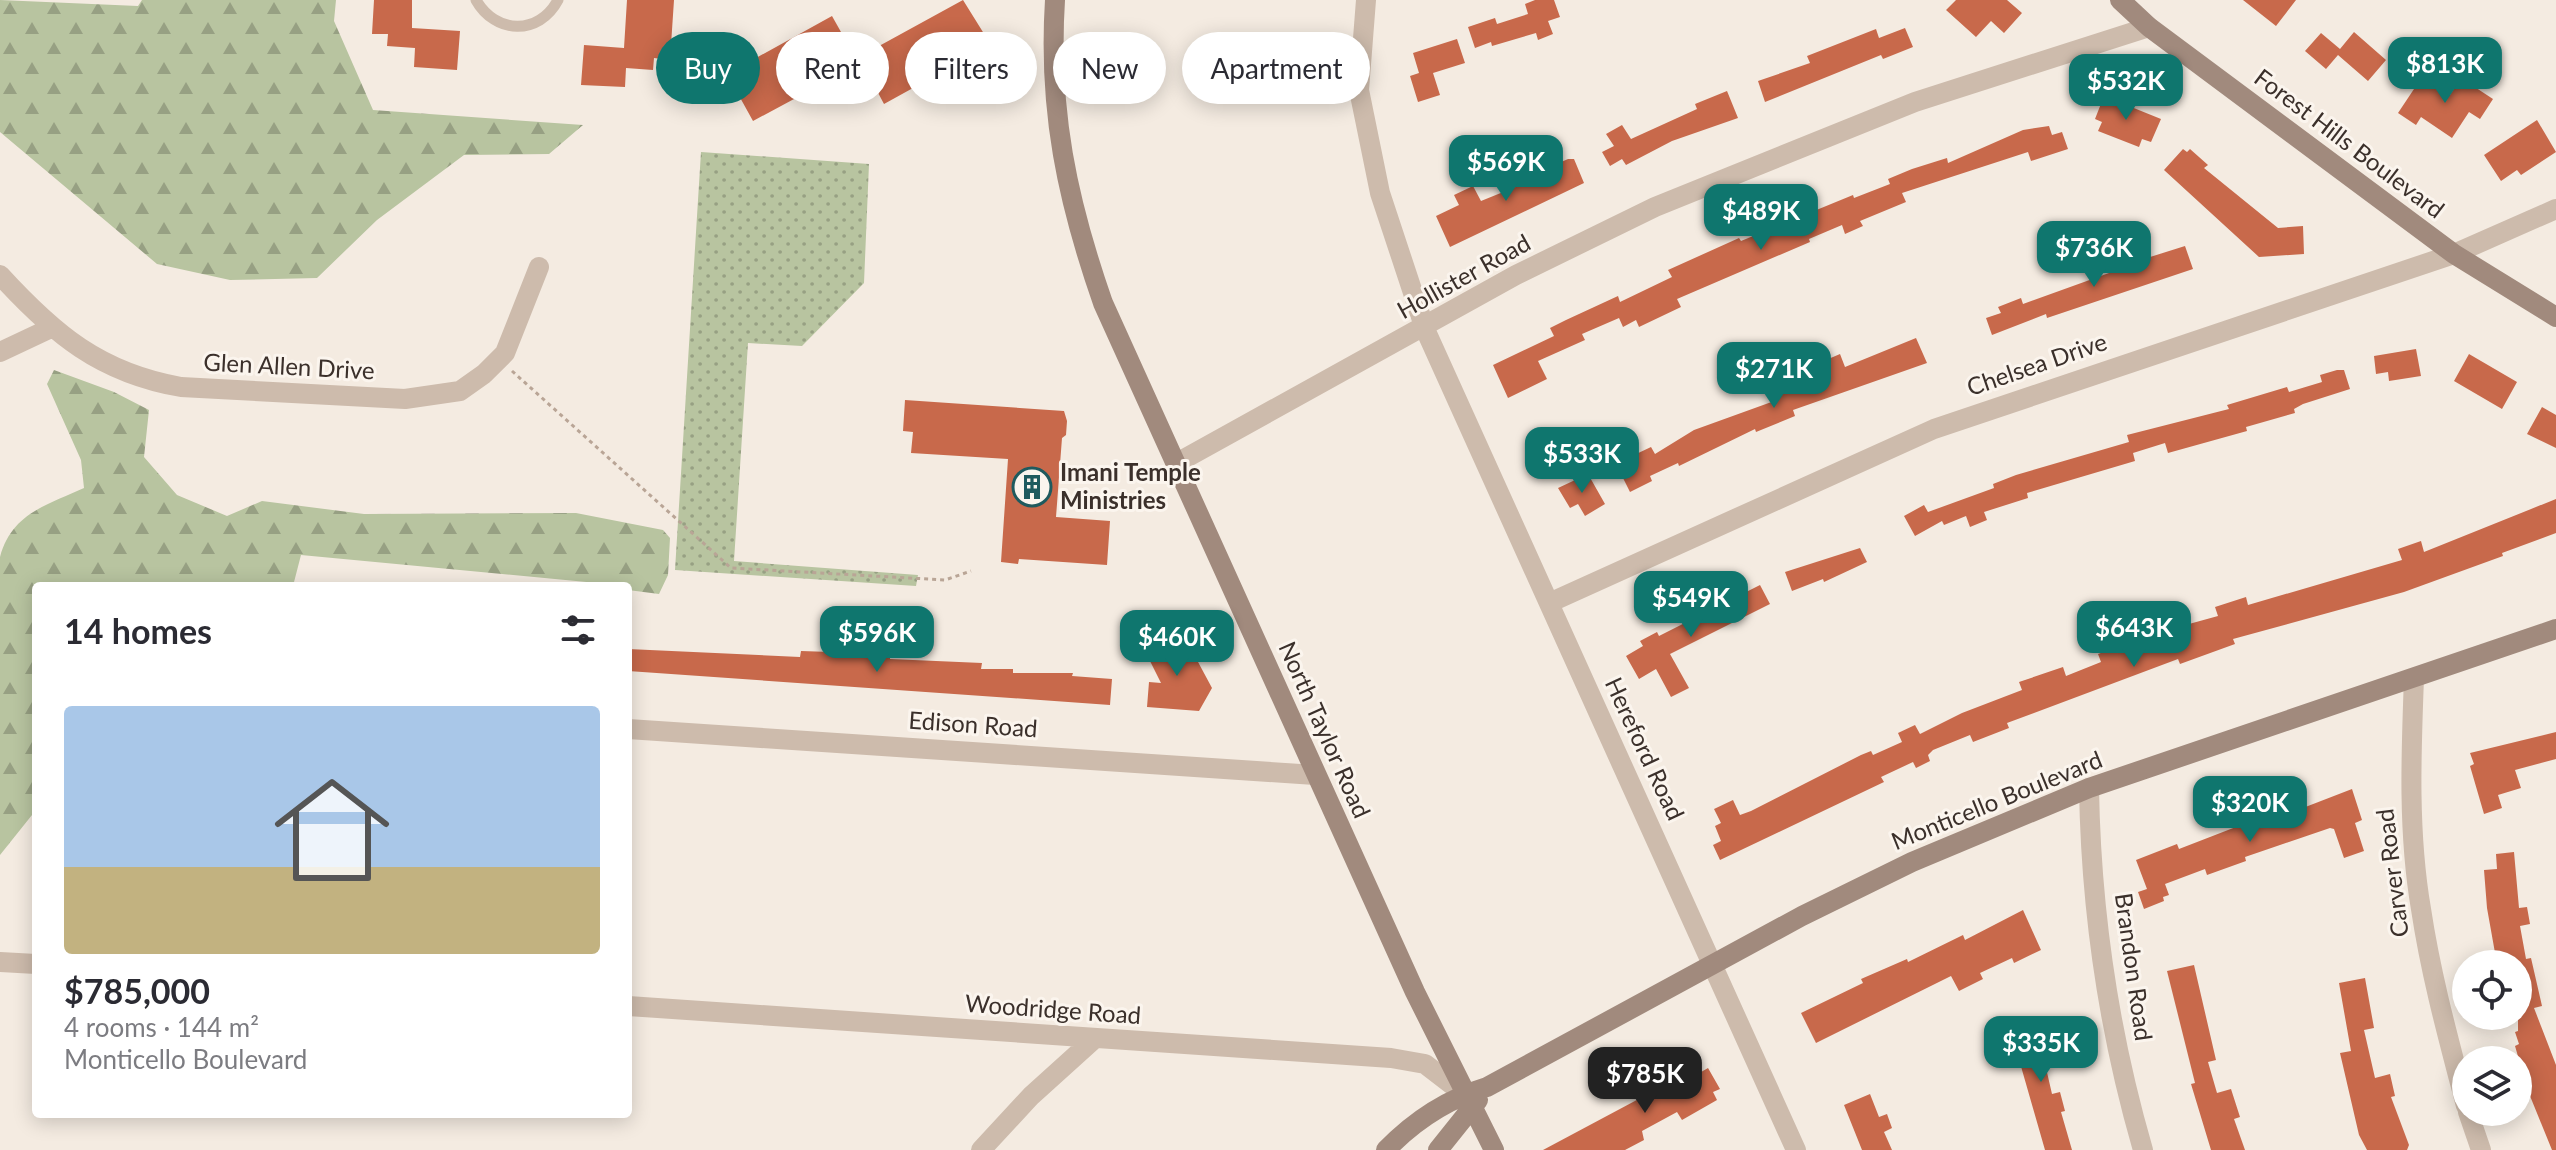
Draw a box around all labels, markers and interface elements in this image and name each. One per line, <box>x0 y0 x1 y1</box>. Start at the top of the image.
chip: Buy <box>656 32 760 104</box>
chip: Rent <box>776 32 889 104</box>
chip: Filters <box>905 32 1037 104</box>
chip: New <box>1053 32 1166 104</box>
chip: Apartment <box>1182 32 1370 104</box>
pin: $813K <box>2389 37 2501 105</box>
text: $813K <box>2406 47 2484 79</box>
pin: $532K <box>2070 54 2182 122</box>
street label: Forest Hills Boulevard <box>2249 62 2451 224</box>
text: $532K <box>2087 64 2165 96</box>
pin: $569K <box>1450 135 1562 203</box>
text: $569K <box>1467 145 1545 177</box>
pin: $489K <box>1705 184 1817 252</box>
text: $489K <box>1722 194 1800 226</box>
pin: $736K <box>2038 221 2150 289</box>
street label: Hollister Road <box>1392 227 1535 324</box>
text: $736K <box>2055 231 2133 263</box>
street label: Chelsea Drive <box>1963 326 2110 401</box>
pin: $271K <box>1718 342 1830 410</box>
street label: Glen Allen Drive <box>203 347 375 384</box>
text: $271K <box>1735 352 1813 384</box>
pin: $533K <box>1526 427 1638 495</box>
text: $533K <box>1543 437 1621 469</box>
place label: Imani Temple Ministries <box>1060 457 1201 514</box>
building icon: Imani Temple Ministries <box>1011 466 1053 508</box>
pin: $549K <box>1635 571 1747 639</box>
text: $549K <box>1652 581 1730 613</box>
pin: $643K <box>2078 601 2190 669</box>
pin: $596K <box>821 606 933 674</box>
icon: filters <box>556 608 600 652</box>
text: 14 homes <box>64 610 212 651</box>
pin: $460K <box>1121 610 1233 678</box>
text: $643K <box>2095 611 2173 643</box>
text: $596K <box>838 616 916 648</box>
text: $460K <box>1138 620 1216 652</box>
street label: North Taylor Road <box>1273 637 1377 822</box>
street label: Hereford Road <box>1600 672 1691 824</box>
street label: Edison Road <box>908 705 1039 742</box>
street label: Monticello Boulevard <box>1887 744 2106 855</box>
icon: home <box>260 758 404 902</box>
pin: $320K <box>2194 776 2306 844</box>
text: $320K <box>2211 786 2289 818</box>
street label: Carver Road <box>2369 807 2414 939</box>
street label: Brandon Road <box>2110 891 2159 1043</box>
map controls <box>2452 950 2532 1126</box>
button: locate <box>2452 950 2532 1030</box>
text: $785,000 <box>64 970 210 1011</box>
street label: Woodridge Road <box>964 988 1142 1029</box>
text: 4 rooms · 144 m² <box>64 1011 259 1043</box>
pin: $335K <box>1985 1016 2097 1084</box>
text: $335K <box>2002 1026 2080 1058</box>
text: Monticello Boulevard <box>64 1043 307 1075</box>
button: layers <box>2452 1046 2532 1126</box>
pin: $785K <box>1589 1047 1701 1115</box>
text: $785K <box>1606 1057 1684 1089</box>

